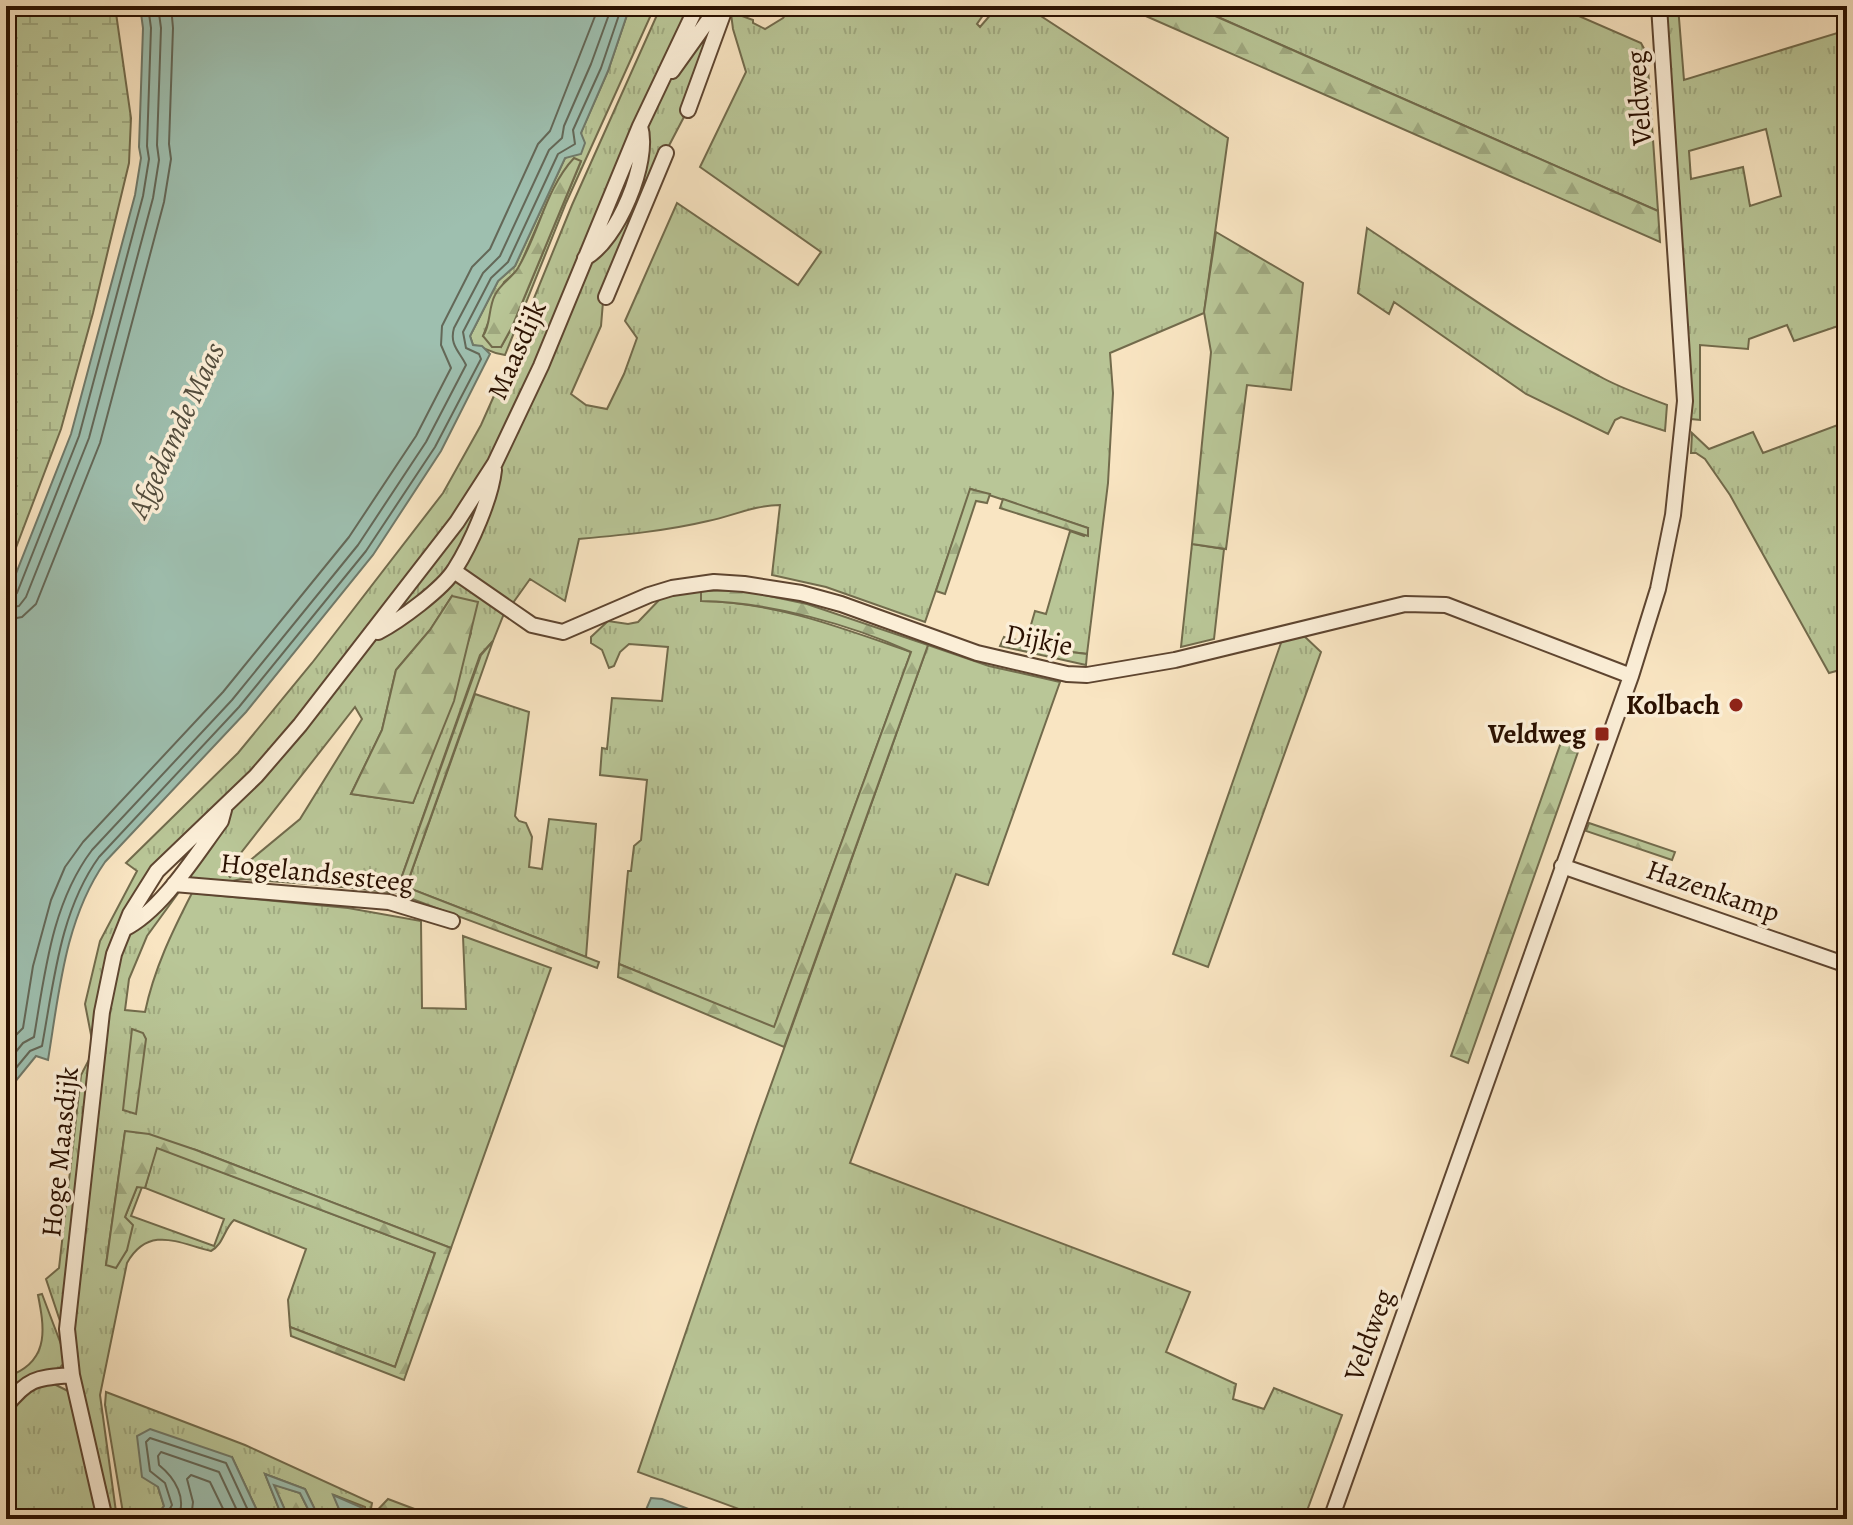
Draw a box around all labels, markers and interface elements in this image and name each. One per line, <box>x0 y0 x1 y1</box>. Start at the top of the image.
street label: Veldweg <box>1617 49 1661 148</box>
street label: Maasdijk <box>478 294 556 406</box>
water label: Afgedamde Maas <box>117 336 234 526</box>
street label: Dijkje <box>1002 615 1076 665</box>
place label: Kolbach <box>1626 686 1720 724</box>
marker: Kolbach <box>1727 696 1745 714</box>
place label: Veldweg <box>1487 715 1587 753</box>
marker: Veldweg <box>1593 725 1611 743</box>
street label: Hogelandsesteeg <box>218 844 416 902</box>
street label: Hazenkamp <box>1641 850 1785 932</box>
street label: Hoge Maasdijk <box>32 1065 88 1239</box>
street label: Veldweg <box>1335 1284 1403 1387</box>

